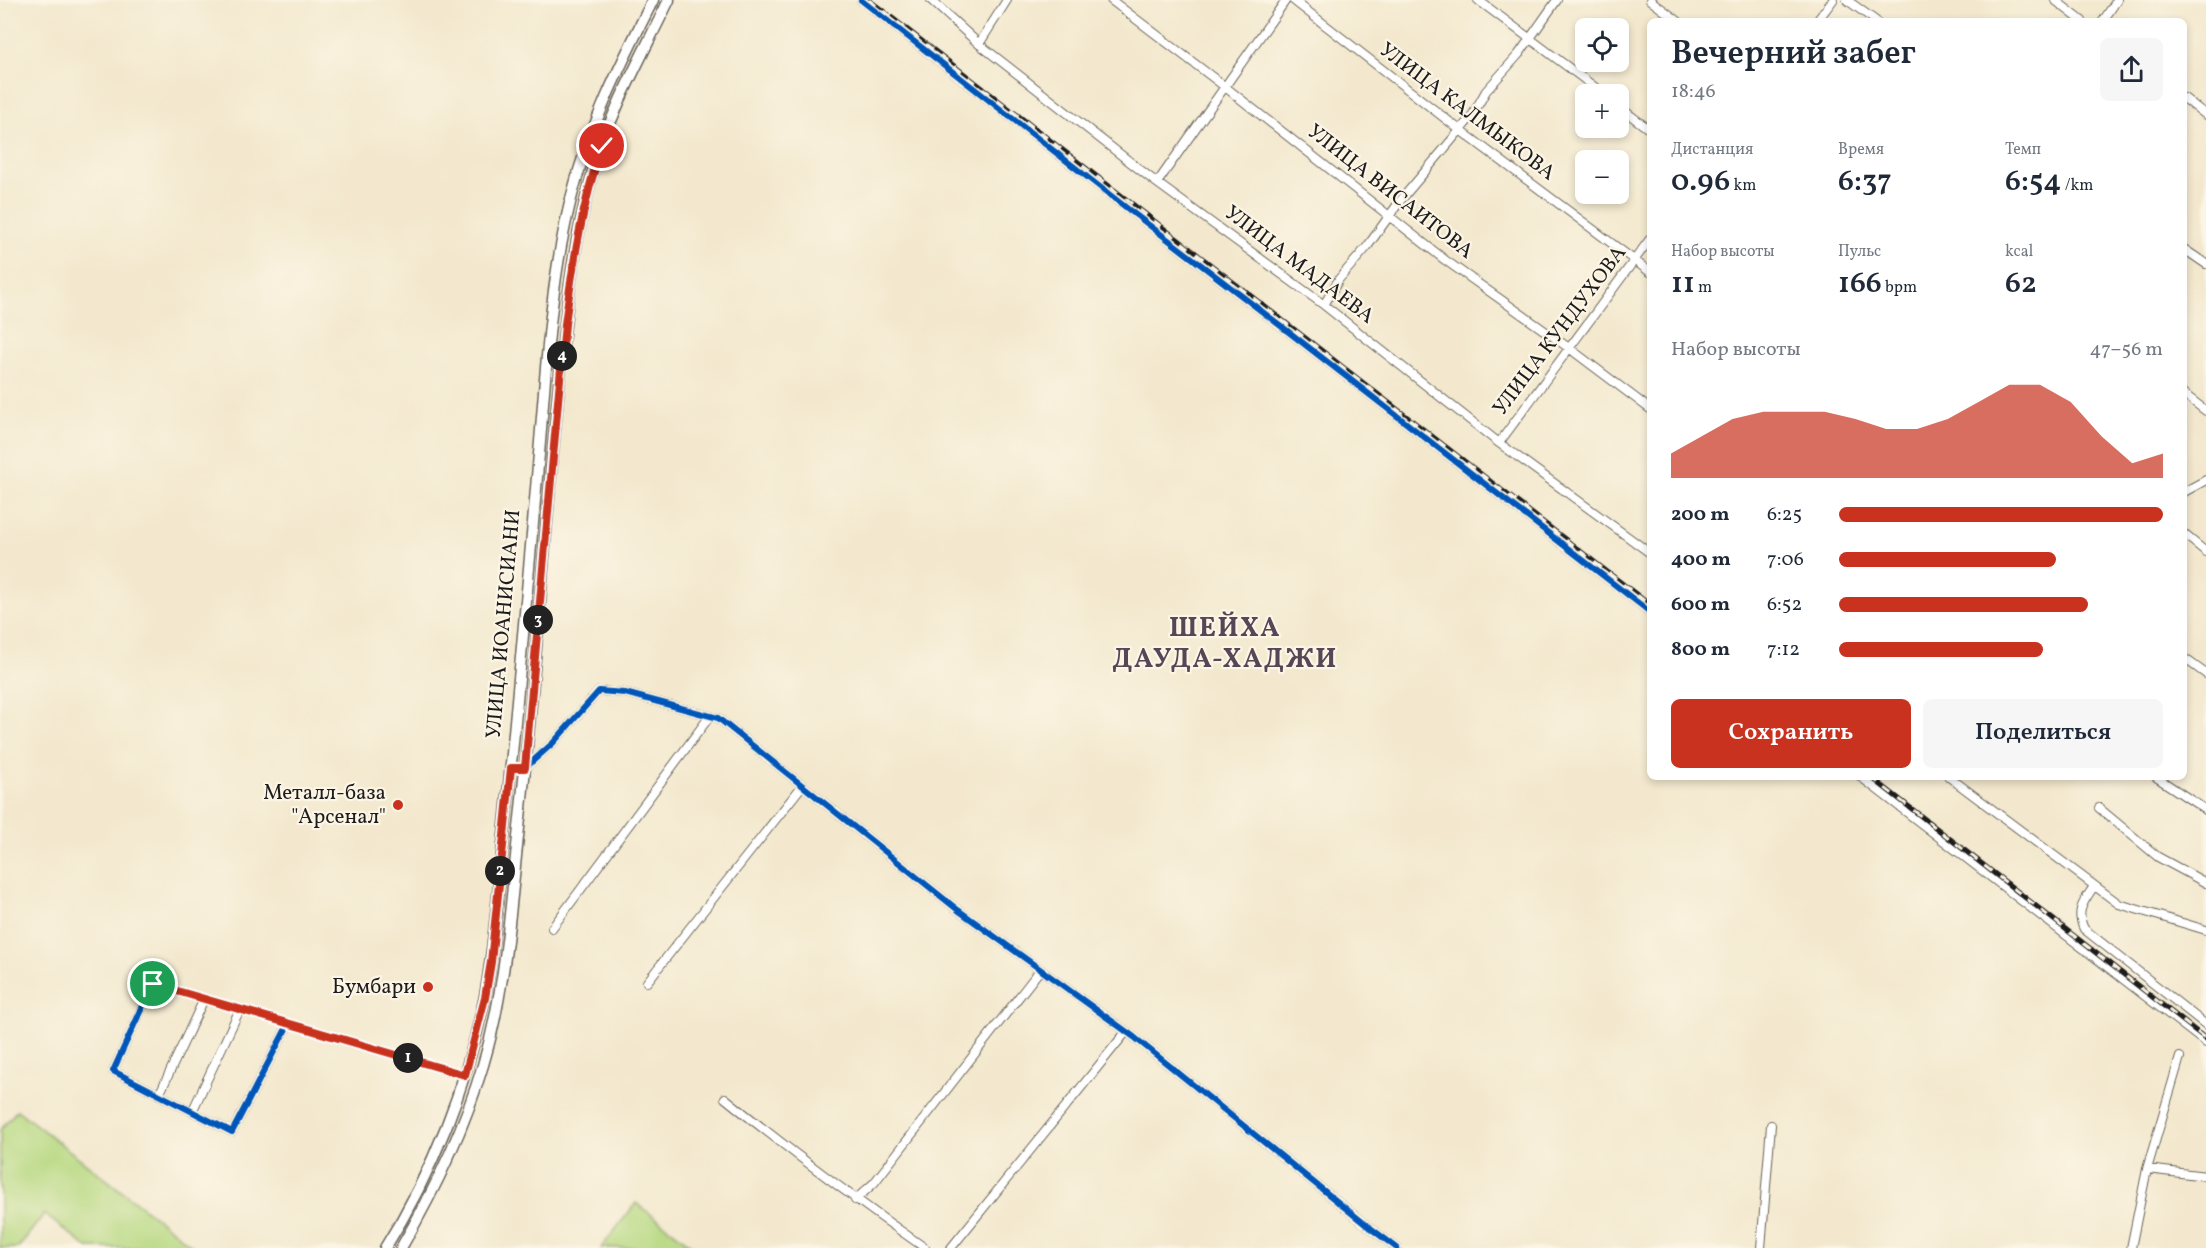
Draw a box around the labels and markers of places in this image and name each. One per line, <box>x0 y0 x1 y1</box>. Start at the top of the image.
pin <box>576 120 627 171</box>
pin: 4 <box>547 341 577 371</box>
pin: 3 <box>523 605 553 635</box>
place label: Металл-база "Арсенал" <box>263 779 386 832</box>
marker: Металл-база "Арсенал" <box>391 798 405 812</box>
pin: 2 <box>485 856 515 886</box>
pin <box>127 958 178 1009</box>
place label: Бумбари <box>332 973 416 1002</box>
marker: Бумбари <box>421 980 435 994</box>
pin: 1 <box>393 1043 423 1073</box>

